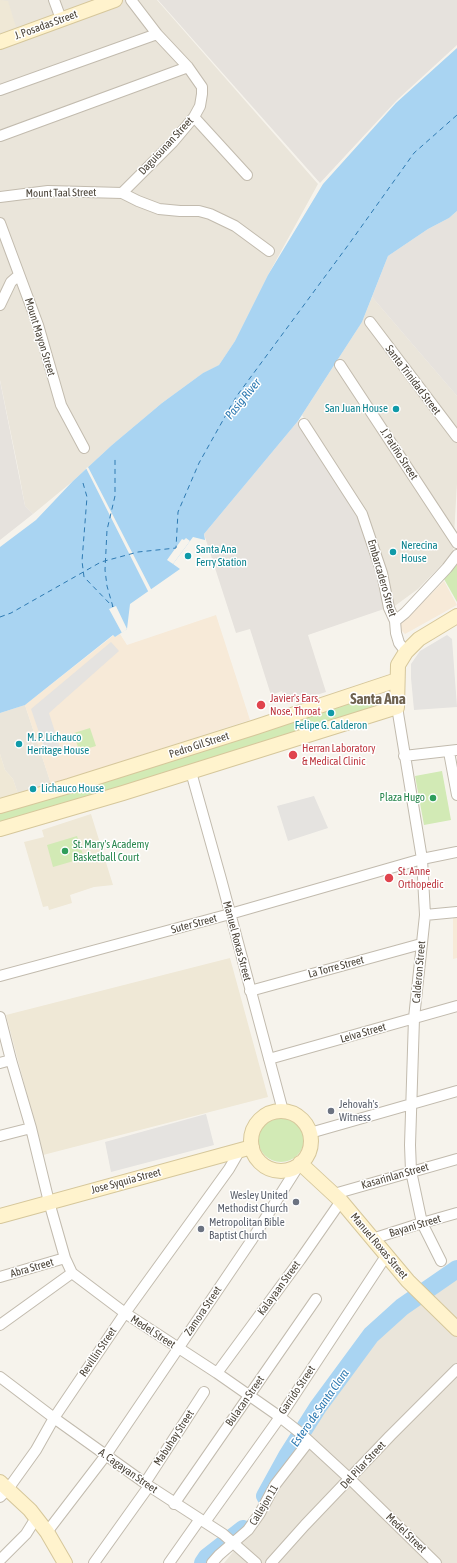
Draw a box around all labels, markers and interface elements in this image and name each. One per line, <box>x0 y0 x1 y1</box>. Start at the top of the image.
street label: J. Posadas Street <box>13 8 79 42</box>
street label: Daguisunan Street <box>136 114 196 178</box>
street label: Mount Taal Street <box>26 186 96 200</box>
street label: Mount Mayon Street <box>22 296 58 378</box>
street label: Santa Trinidad Street <box>382 343 444 417</box>
water label: Pasig River <box>222 376 264 422</box>
place label: San Juan House <box>325 402 388 416</box>
marker: San Juan House <box>391 404 401 414</box>
street label: J. Patiño Street <box>377 426 421 482</box>
street label: Embarcadero Street <box>365 538 399 618</box>
place label: Nerecina House <box>401 539 438 565</box>
place label: Santa Ana Ferry Station <box>196 543 247 569</box>
marker: Nerecina House <box>388 547 398 557</box>
marker: Santa Ana Ferry Station <box>183 551 193 561</box>
district label: Santa Ana <box>350 690 406 708</box>
place label: Javier's Ears, Nose, Throat <box>270 692 321 718</box>
marker: Javier's Ears, Nose, Throat <box>255 699 267 711</box>
marker: Felipe G. Calderon <box>326 708 336 718</box>
place label: Felipe G. Calderon <box>295 719 367 733</box>
street label: Pedro Gil Street <box>167 729 231 761</box>
place label: M. P. Lichauco Heritage House <box>27 731 89 757</box>
marker: M. P. Lichauco Heritage House <box>14 739 24 749</box>
place label: Herran Laboratory & Medical Clinic <box>302 742 376 768</box>
marker: Herran Laboratory & Medical Clinic <box>287 749 299 761</box>
place label: Lichauco House <box>41 782 104 796</box>
marker: Lichauco House <box>28 784 38 794</box>
place label: Plaza Hugo <box>380 791 425 805</box>
marker: Plaza Hugo <box>428 793 438 803</box>
place label: St. Mary's Academy Basketball Court <box>73 838 149 864</box>
marker: St. Mary's Academy Basketball Court <box>60 846 70 856</box>
place label: St. Anne Orthopedic <box>398 865 443 891</box>
marker: St. Anne Orthopedic <box>383 872 395 884</box>
street label: Manuel Roxas Street <box>220 900 254 982</box>
street label: Suter Street <box>170 912 218 936</box>
street label: Calderon Street <box>410 940 428 1004</box>
street label: La Torre Street <box>307 953 365 981</box>
street label: Leiva Street <box>339 1020 387 1046</box>
place label: Jehovah's Witness <box>339 1098 378 1124</box>
marker: Jehovah's Witness <box>326 1106 336 1116</box>
street label: Kasarinlan Street <box>360 1160 430 1192</box>
street label: Jose Syquia Street <box>90 1165 162 1197</box>
place label: Wesley United Methodist Church <box>217 1189 288 1215</box>
marker: Wesley United Methodist Church <box>291 1197 301 1207</box>
street label: Manuel Roxas Street <box>348 1210 410 1282</box>
street label: Bayani Street <box>388 1212 442 1240</box>
place label: Metropolitan Bible Baptist Church <box>209 1216 285 1242</box>
marker: Metropolitan Bible Baptist Church <box>196 1224 206 1234</box>
street label: Abra Street <box>9 1256 55 1280</box>
street label: Kalayaan Street <box>255 1258 303 1318</box>
street label: Zamora Street <box>182 1284 224 1338</box>
street label: Medel Street <box>128 1313 178 1351</box>
street label: Revillin Street <box>77 1325 119 1379</box>
street label: Garrido Street <box>276 1363 318 1417</box>
water label: Estero de Santa Clara <box>288 1367 352 1449</box>
street label: Bulacan Street <box>223 1373 267 1429</box>
street label: Mabuhay Street <box>151 1408 197 1468</box>
street label: Del Pilar Street <box>338 1438 388 1492</box>
street label: A. Cagayan Street <box>96 1446 160 1496</box>
street label: Callejon 11 <box>247 1482 281 1528</box>
street label: Medel Street <box>383 1511 429 1555</box>

